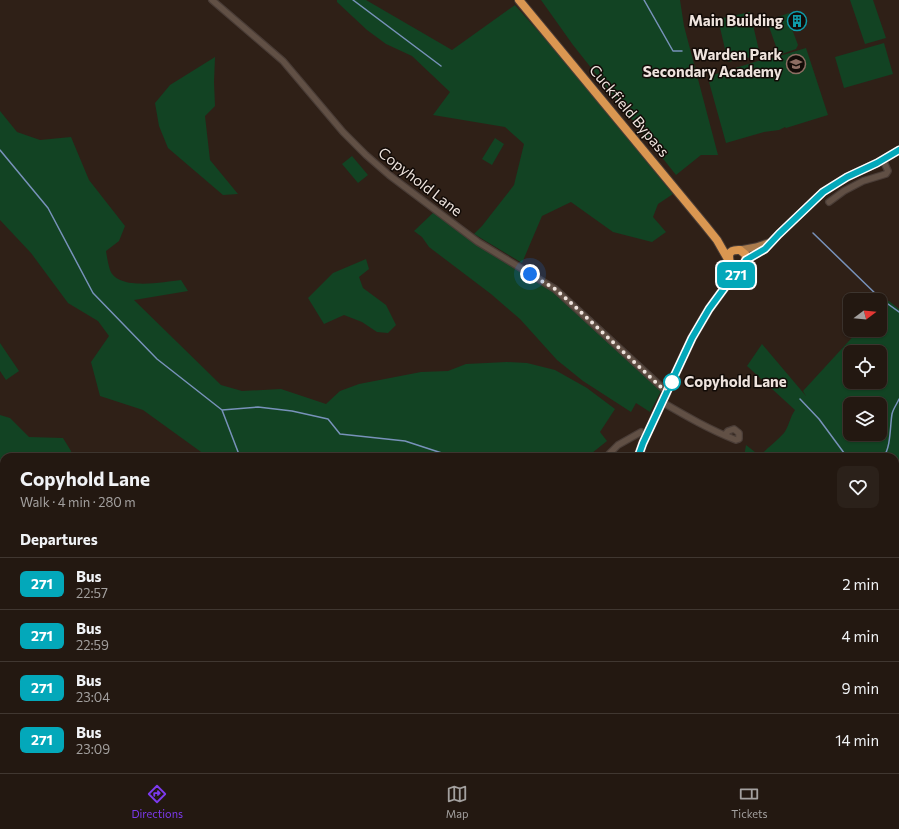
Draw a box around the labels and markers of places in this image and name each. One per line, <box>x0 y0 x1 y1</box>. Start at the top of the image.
building icon: Main Building <box>786 10 808 32</box>
place label: Main Building <box>688 11 783 29</box>
place label: Warden Park Secondary Academy <box>643 45 783 80</box>
school or university icon: Warden Park Secondary Academy <box>785 53 807 75</box>
place label: Copyhold Lane <box>684 372 787 390</box>
marker: Copyhold Lane <box>663 373 681 391</box>

